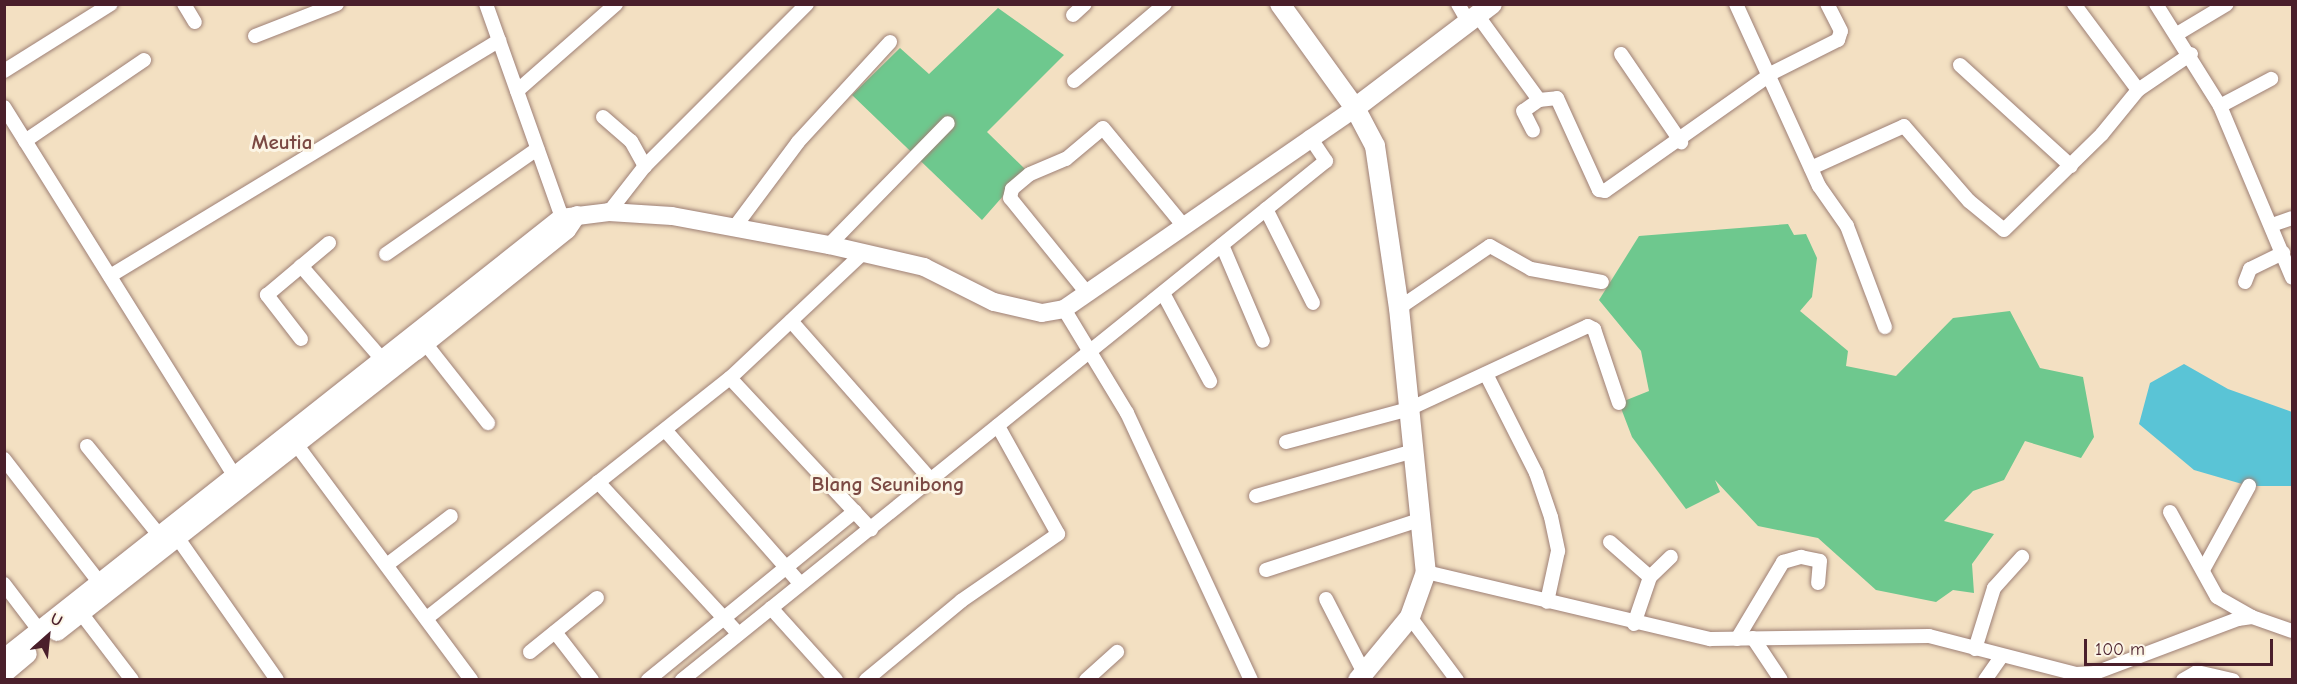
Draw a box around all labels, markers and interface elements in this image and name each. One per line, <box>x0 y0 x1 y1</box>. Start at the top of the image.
district label: Meutia <box>252 129 312 155</box>
district label: Blang Seunibong <box>812 471 964 497</box>
north arrow <box>18 606 78 666</box>
text: U <box>47 610 65 630</box>
scale bar <box>2087 627 2276 665</box>
text: 100 m <box>2095 639 2145 660</box>

